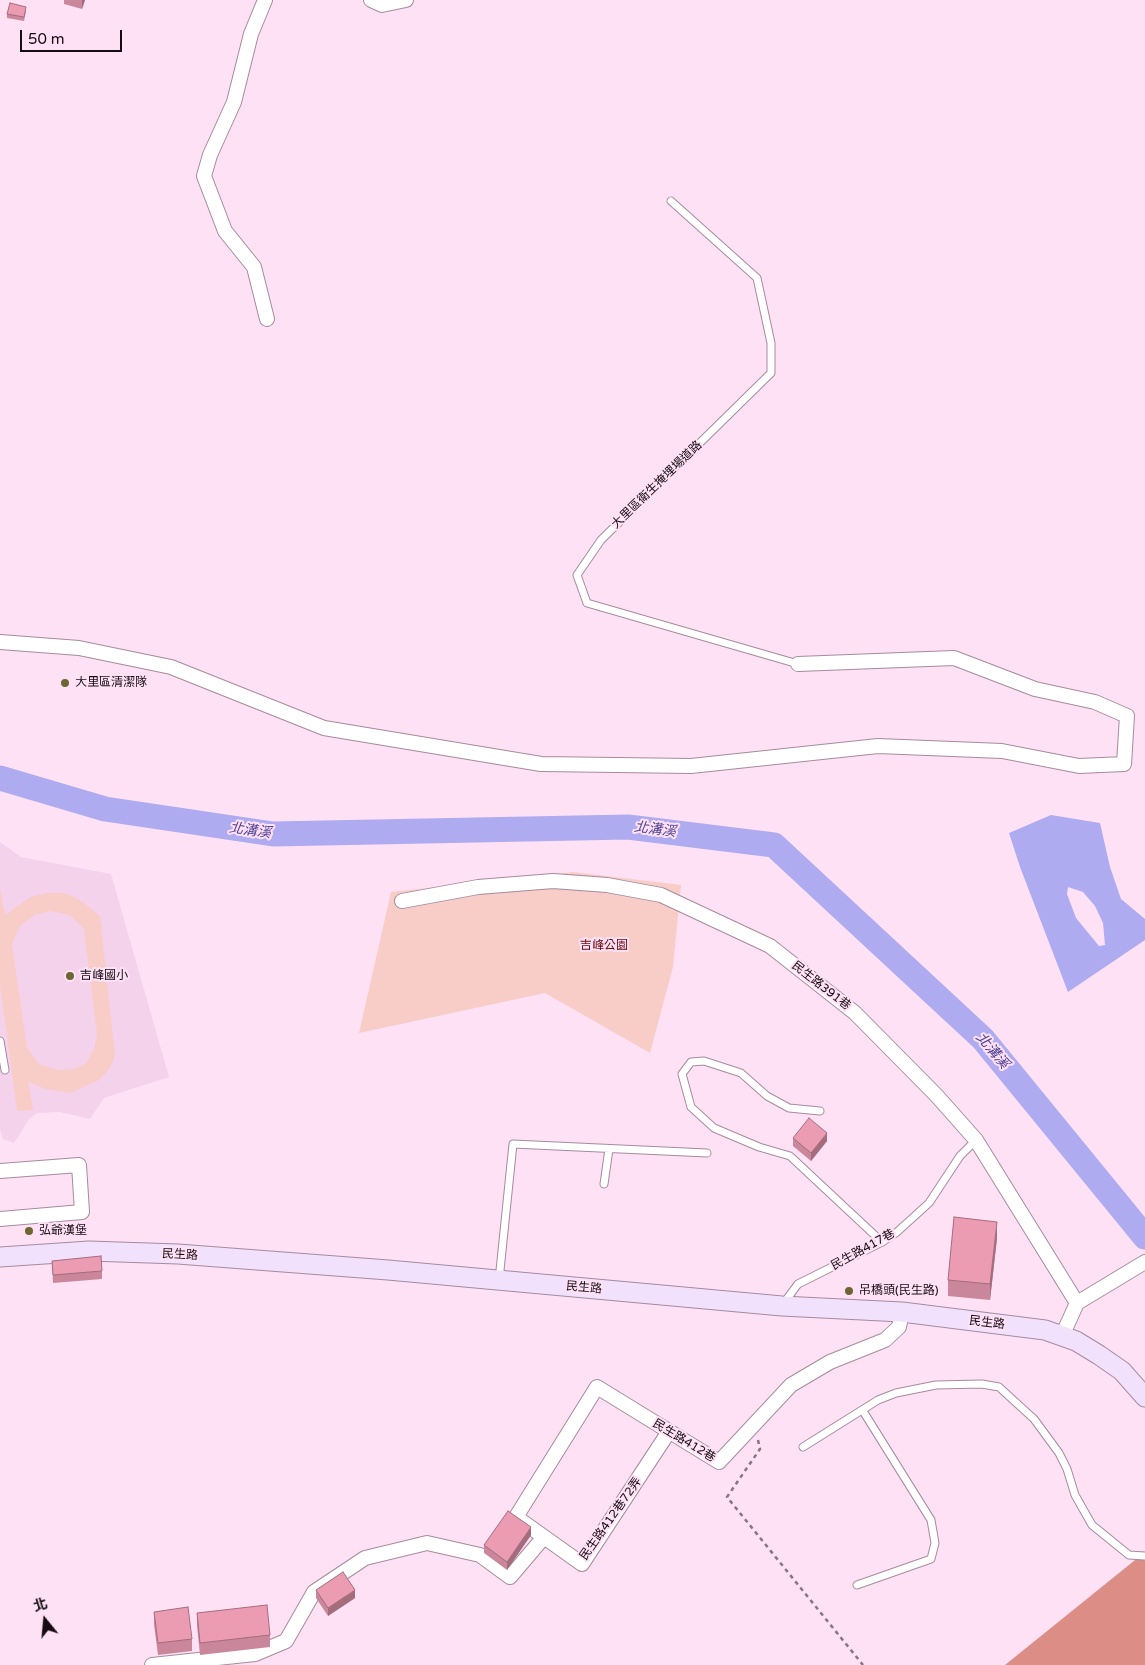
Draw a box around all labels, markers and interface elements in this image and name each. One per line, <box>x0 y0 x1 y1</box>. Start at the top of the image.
scale bar <box>22 20 125 52</box>
text: 50 m <box>28 30 65 48</box>
street label: 大里區衛生掩埋場道路 <box>609 438 705 532</box>
place label: 大里區清潔隊 <box>75 676 147 690</box>
marker: 大里區清潔隊 <box>59 677 71 689</box>
water label: 北溝溪 <box>633 819 677 841</box>
water label: 北溝溪 <box>228 820 272 842</box>
park label: 吉峰公園 <box>580 939 628 953</box>
street label: 民生路391巷 <box>789 959 853 1013</box>
place label: 吉峰國小 <box>80 969 128 983</box>
marker: 吉峰國小 <box>64 970 76 982</box>
water label: 北溝溪 <box>972 1030 1012 1072</box>
place label: 弘爺漢堡 <box>39 1224 87 1238</box>
marker: 弘爺漢堡 <box>23 1225 35 1237</box>
street label: 民生路417巷 <box>829 1227 897 1273</box>
street label: 民生路 <box>162 1247 198 1263</box>
street label: 民生路 <box>565 1279 603 1297</box>
place label: 吊橋頭(民生路) <box>859 1284 938 1298</box>
marker: 吊橋頭(民生路) <box>843 1285 855 1297</box>
street label: 民生路 <box>968 1314 1006 1332</box>
street label: 民生路412巷 <box>650 1417 718 1465</box>
street label: 民生路412巷72弄 <box>577 1475 645 1563</box>
north arrow <box>20 1595 70 1645</box>
text: 北 <box>31 1595 50 1615</box>

